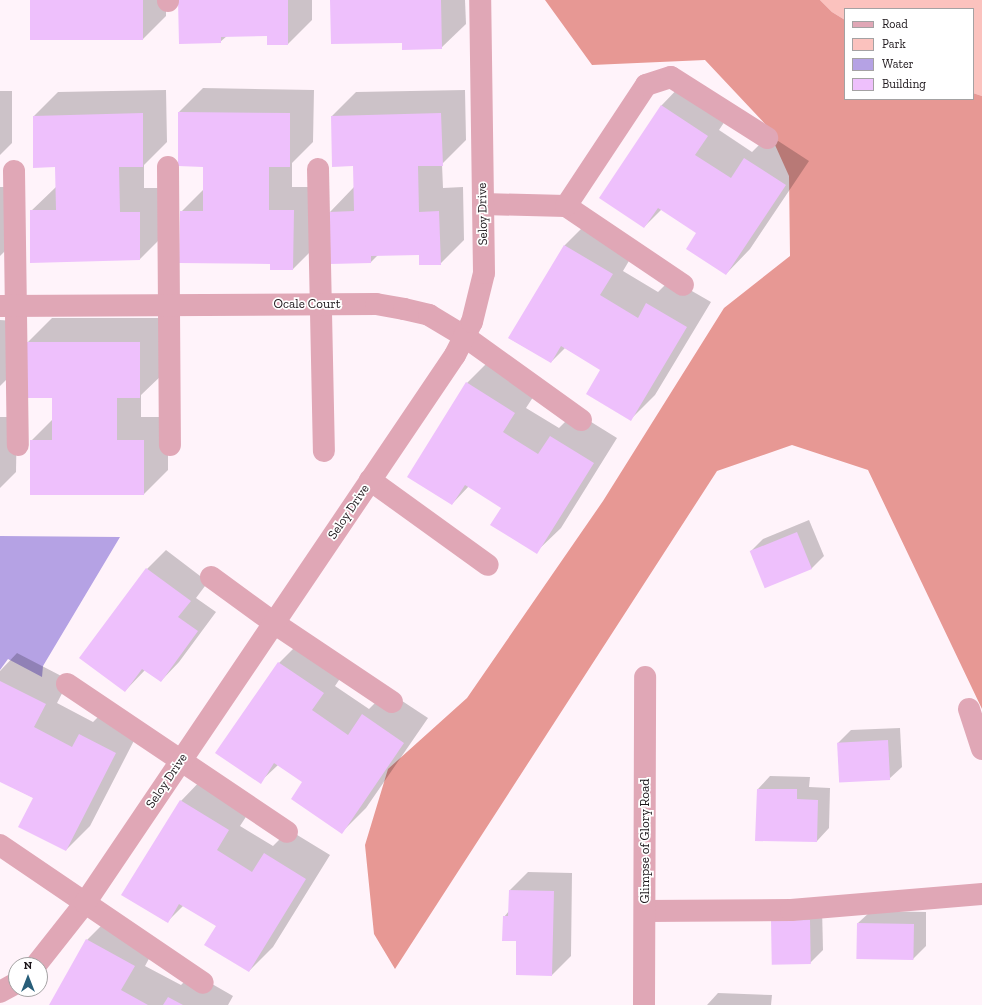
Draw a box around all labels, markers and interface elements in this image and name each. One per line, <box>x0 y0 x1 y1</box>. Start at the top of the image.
legend <box>844 8 974 100</box>
text: Road <box>882 17 908 31</box>
text: Park <box>882 37 906 51</box>
text: Water <box>882 57 914 71</box>
text: Building <box>882 77 926 91</box>
street label: Seloy Drive <box>475 182 491 246</box>
street label: Ocale Court <box>274 296 340 312</box>
street label: Seloy Drive <box>325 481 373 543</box>
street label: Seloy Drive <box>143 750 191 812</box>
street label: Glimpse of Glory Road <box>637 778 653 904</box>
north arrow <box>8 957 48 997</box>
text: N <box>24 959 32 972</box>

